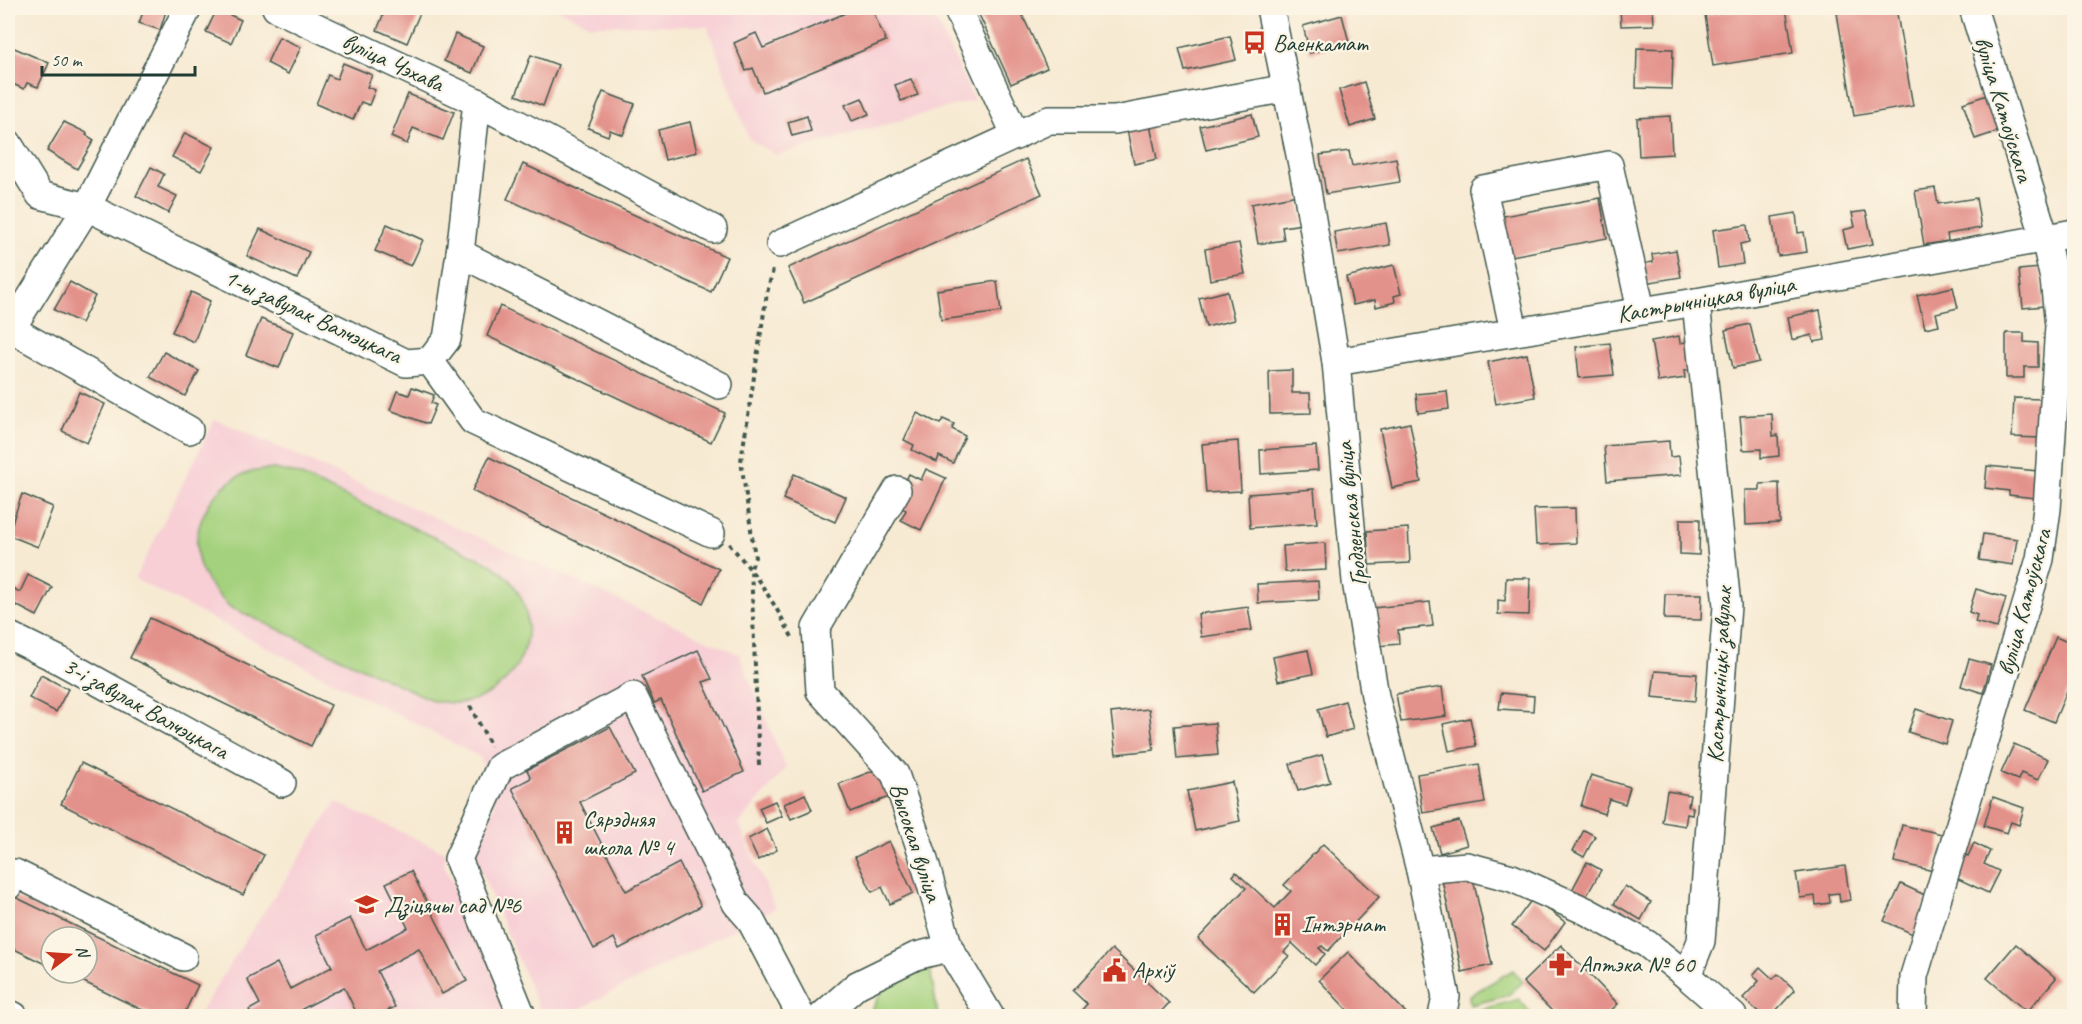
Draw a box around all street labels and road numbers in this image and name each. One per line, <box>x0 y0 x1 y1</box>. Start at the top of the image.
street label: вуліца Чэхава <box>338 26 450 99</box>
street label: вуліца Катоўскага <box>1968 33 2041 186</box>
street label: 1-ы завулак Валчэцкага <box>219 262 408 372</box>
street label: Кастрычніцкая вуліца <box>1615 268 1799 329</box>
street label: Гродзенская вуліца <box>1328 439 1373 588</box>
street label: вуліца Катоўскага <box>1990 524 2058 678</box>
street label: Кастрычніцкі завулак <box>1699 584 1740 764</box>
street label: 3-і завулак Валчэцкага <box>58 650 235 767</box>
street label: Высокая вуліца <box>883 779 950 907</box>

